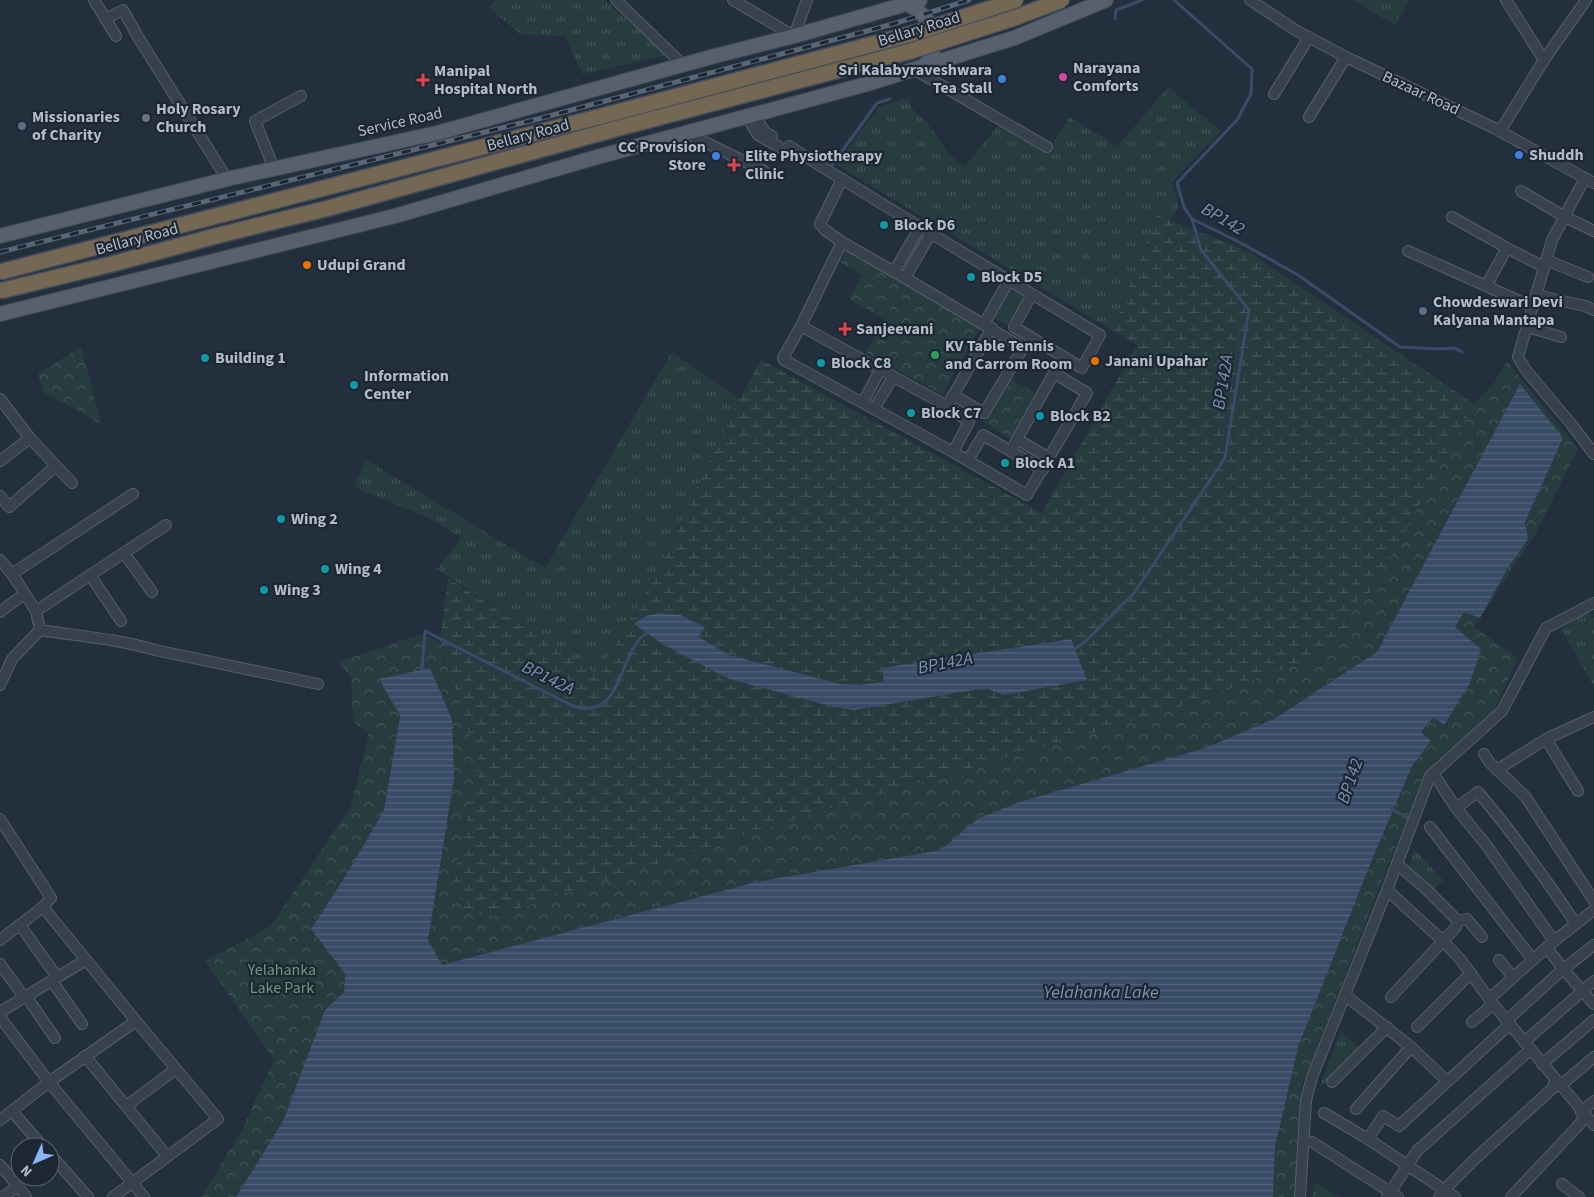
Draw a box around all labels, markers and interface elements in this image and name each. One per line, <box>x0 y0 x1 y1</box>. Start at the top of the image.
street label: Bellary Road <box>875 6 963 52</box>
place label: Narayana Comforts <box>1073 57 1140 97</box>
place label: Sri Kalabyraveshwara Tea Stall <box>838 59 992 99</box>
place label: Manipal Hospital North <box>434 60 537 100</box>
street label: Bazaar Road <box>1379 65 1463 121</box>
marker: Narayana Comforts <box>1057 71 1069 83</box>
marker: Manipal Hospital North <box>416 73 430 87</box>
marker: Sri Kalabyraveshwara Tea Stall <box>996 73 1008 85</box>
place label: Holy Rosary Church <box>156 98 241 138</box>
street label: Service Road <box>355 102 445 142</box>
place label: Missionaries of Charity <box>32 106 120 146</box>
marker: Holy Rosary Church <box>140 112 152 124</box>
street label: Bellary Road <box>484 113 572 157</box>
marker: Missionaries of Charity <box>16 120 28 132</box>
place label: CC Provision Store <box>618 136 706 176</box>
place label: Shuddh <box>1529 144 1584 166</box>
place label: Elite Physiotherapy Clinic <box>745 145 883 185</box>
marker: Shuddh <box>1513 149 1525 161</box>
marker: CC Provision Store <box>710 150 722 162</box>
marker: Elite Physiotherapy Clinic <box>727 158 741 172</box>
water label: BP142 <box>1197 197 1250 242</box>
place label: Block D6 <box>894 214 955 236</box>
street label: Bellary Road <box>93 217 181 261</box>
marker: Block D6 <box>878 219 890 231</box>
place label: Udupi Grand <box>317 254 406 276</box>
marker: Udupi Grand <box>301 259 313 271</box>
place label: Block D5 <box>981 266 1042 288</box>
marker: Block D5 <box>965 271 977 283</box>
place label: Chowdeswari Devi Kalyana Mantapa <box>1433 291 1563 331</box>
marker: Chowdeswari Devi Kalyana Mantapa <box>1417 305 1429 317</box>
place label: Sanjeevani <box>856 318 933 340</box>
marker: Sanjeevani <box>838 322 852 336</box>
place label: KV Table Tennis and Carrom Room <box>945 335 1072 375</box>
place label: Building 1 <box>215 347 286 369</box>
marker: KV Table Tennis and Carrom Room <box>929 349 941 361</box>
place label: Janani Upahar <box>1105 350 1209 372</box>
marker: Building 1 <box>199 352 211 364</box>
place label: Block C8 <box>831 352 891 374</box>
water label: BP142A <box>1206 353 1240 411</box>
marker: Janani Upahar <box>1089 355 1101 367</box>
marker: Block C8 <box>815 357 827 369</box>
place label: Information Center <box>364 365 449 405</box>
marker: Information Center <box>348 379 360 391</box>
place label: Block C7 <box>921 402 981 424</box>
place label: Block B2 <box>1050 405 1111 427</box>
marker: Block C7 <box>905 407 917 419</box>
marker: Block B2 <box>1034 410 1046 422</box>
place label: Block A1 <box>1015 452 1075 474</box>
marker: Block A1 <box>999 457 1011 469</box>
place label: Wing 2 <box>291 508 338 530</box>
marker: Wing 2 <box>275 513 287 525</box>
place label: Wing 4 <box>335 558 382 580</box>
marker: Wing 4 <box>319 563 331 575</box>
place label: Wing 3 <box>274 579 321 601</box>
marker: Wing 3 <box>258 584 270 596</box>
water label: BP142A <box>915 645 975 681</box>
water label: BP142A <box>518 655 578 701</box>
water label: BP142 <box>1331 755 1369 807</box>
park label: Yelahanka Lake Park <box>247 959 316 999</box>
water label: Yelahanka Lake <box>1043 980 1159 1005</box>
north arrow <box>10 1137 60 1187</box>
text: N <box>16 1160 37 1181</box>

